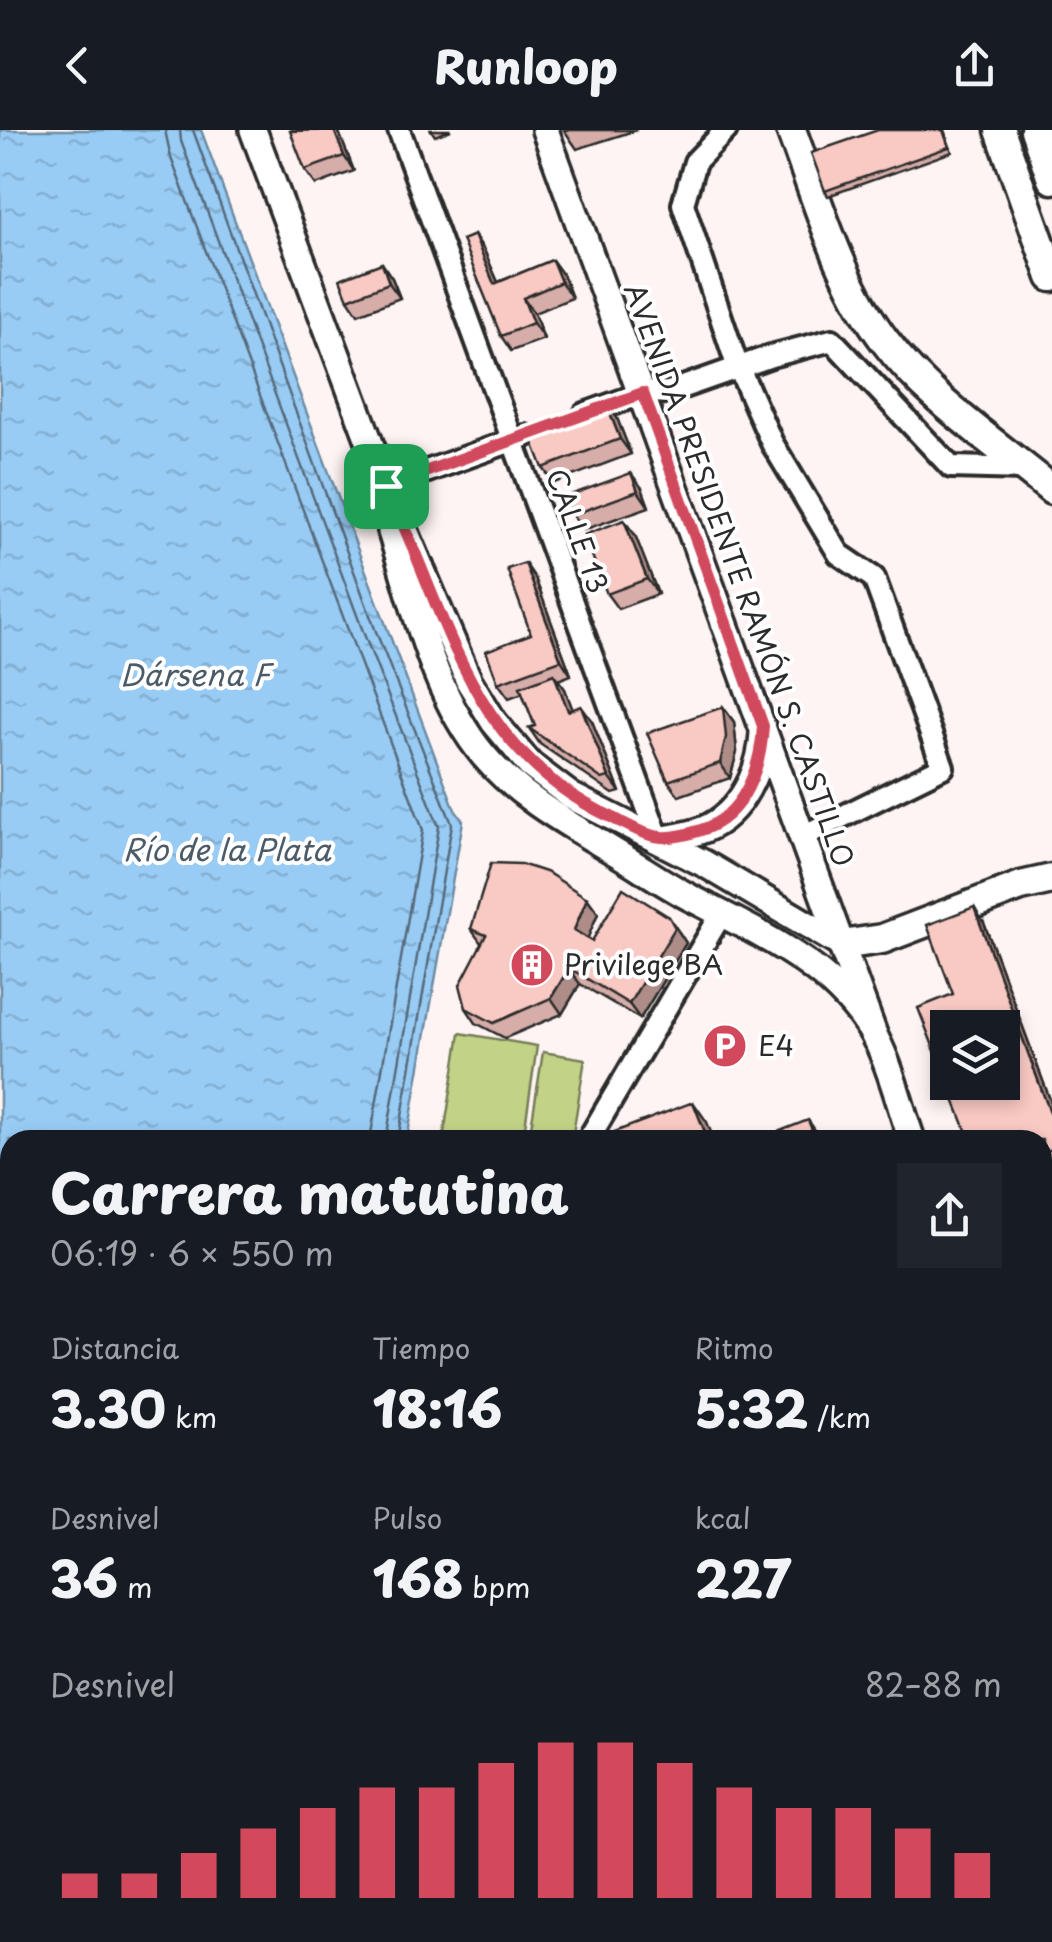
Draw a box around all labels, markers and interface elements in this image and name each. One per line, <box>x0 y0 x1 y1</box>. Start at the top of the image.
text: Runloop <box>434 31 618 99</box>
icon: back <box>50 38 105 93</box>
icon: share <box>947 38 1002 93</box>
street label: AVENIDA PRESIDENTE RAMÓN S. CASTILLO <box>614 277 866 872</box>
pin <box>344 444 429 529</box>
icon: arrive <box>359 459 414 514</box>
street label: CALLE 13 <box>536 462 621 599</box>
water label: Dársena F <box>120 651 275 696</box>
water label: Río de la Plata <box>123 826 332 871</box>
building icon: Privilege BA <box>509 942 555 988</box>
place label: Privilege BA <box>564 942 723 985</box>
map controls <box>930 1010 1020 1100</box>
button: layers <box>930 1010 1020 1100</box>
parking icon: E4 <box>702 1023 748 1069</box>
place label: E4 <box>758 1023 794 1066</box>
text: Carrera matutina <box>50 1150 569 1233</box>
button: share <box>897 1163 1002 1268</box>
text: 06:19 · 6 × 550 m <box>50 1229 334 1277</box>
text: Distancia <box>50 1326 179 1369</box>
text: Tiempo <box>372 1326 470 1369</box>
text: Ritmo <box>695 1326 774 1369</box>
text: 3.30 <box>50 1369 166 1445</box>
text: 18:16 <box>372 1369 502 1445</box>
text: 5:32 <box>695 1369 808 1445</box>
text: km <box>166 1395 217 1438</box>
text: /km <box>808 1395 871 1438</box>
text: Desnivel <box>50 1496 159 1539</box>
text: Pulso <box>372 1496 442 1539</box>
text: kcal <box>695 1496 751 1539</box>
text: 36 <box>50 1539 118 1615</box>
text: 168 <box>372 1539 463 1615</box>
text: 227 <box>695 1539 791 1615</box>
text: m <box>118 1565 153 1608</box>
text: bpm <box>463 1565 531 1608</box>
text: Desnivel <box>50 1660 175 1708</box>
text: 82–88 m <box>865 1660 1002 1708</box>

